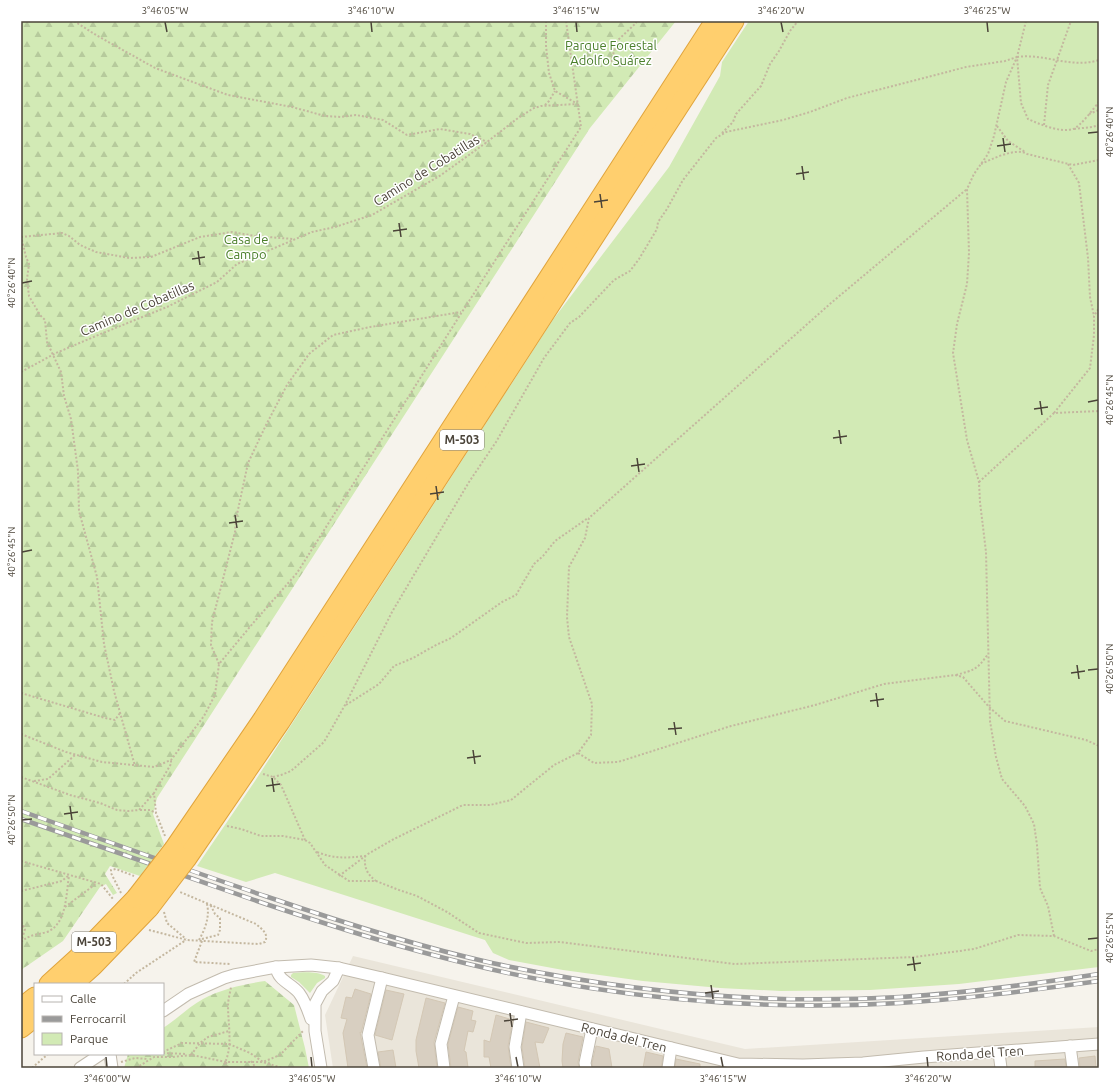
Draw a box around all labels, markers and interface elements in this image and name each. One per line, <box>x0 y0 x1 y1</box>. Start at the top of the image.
text: 3°46'05"W <box>141 5 189 16</box>
text: 3°46'10"W <box>347 5 395 16</box>
text: 3°46'15"W <box>552 5 600 16</box>
text: 3°46'20"W <box>757 5 805 16</box>
text: 3°46'25"W <box>963 5 1011 16</box>
park label: Parque Forestal Adolfo Suárez <box>565 38 657 67</box>
text: 40°26'40"N <box>1104 107 1115 157</box>
street label: Camino de Cobatillas <box>371 132 482 208</box>
park label: Casa de Campo <box>224 232 268 261</box>
text: 40°26'40"N <box>6 258 17 308</box>
street label: Camino de Cobatillas <box>78 278 196 338</box>
text: 40°26'45"N <box>1104 375 1115 425</box>
road number: M-503 <box>440 430 484 450</box>
text: 40°26'45"N <box>6 527 17 577</box>
text: 40°26'50"N <box>1104 644 1115 694</box>
text: 40°26'50"N <box>6 795 17 845</box>
text: 40°26'55"N <box>1104 913 1115 963</box>
road number: M-503 <box>72 932 116 952</box>
legend <box>34 983 164 1055</box>
text: Calle <box>70 992 96 1005</box>
text: Ferrocarril <box>70 1012 126 1025</box>
street label: Ronda del Tren <box>580 1020 668 1054</box>
text: Parque <box>70 1032 108 1045</box>
street label: Ronda del Tren <box>936 1043 1024 1063</box>
text: 3°46'00"W <box>83 1073 131 1084</box>
text: 3°46'05"W <box>288 1073 336 1084</box>
text: 3°46'10"W <box>494 1073 542 1084</box>
text: 3°46'15"W <box>699 1073 747 1084</box>
text: 3°46'20"W <box>904 1073 952 1084</box>

